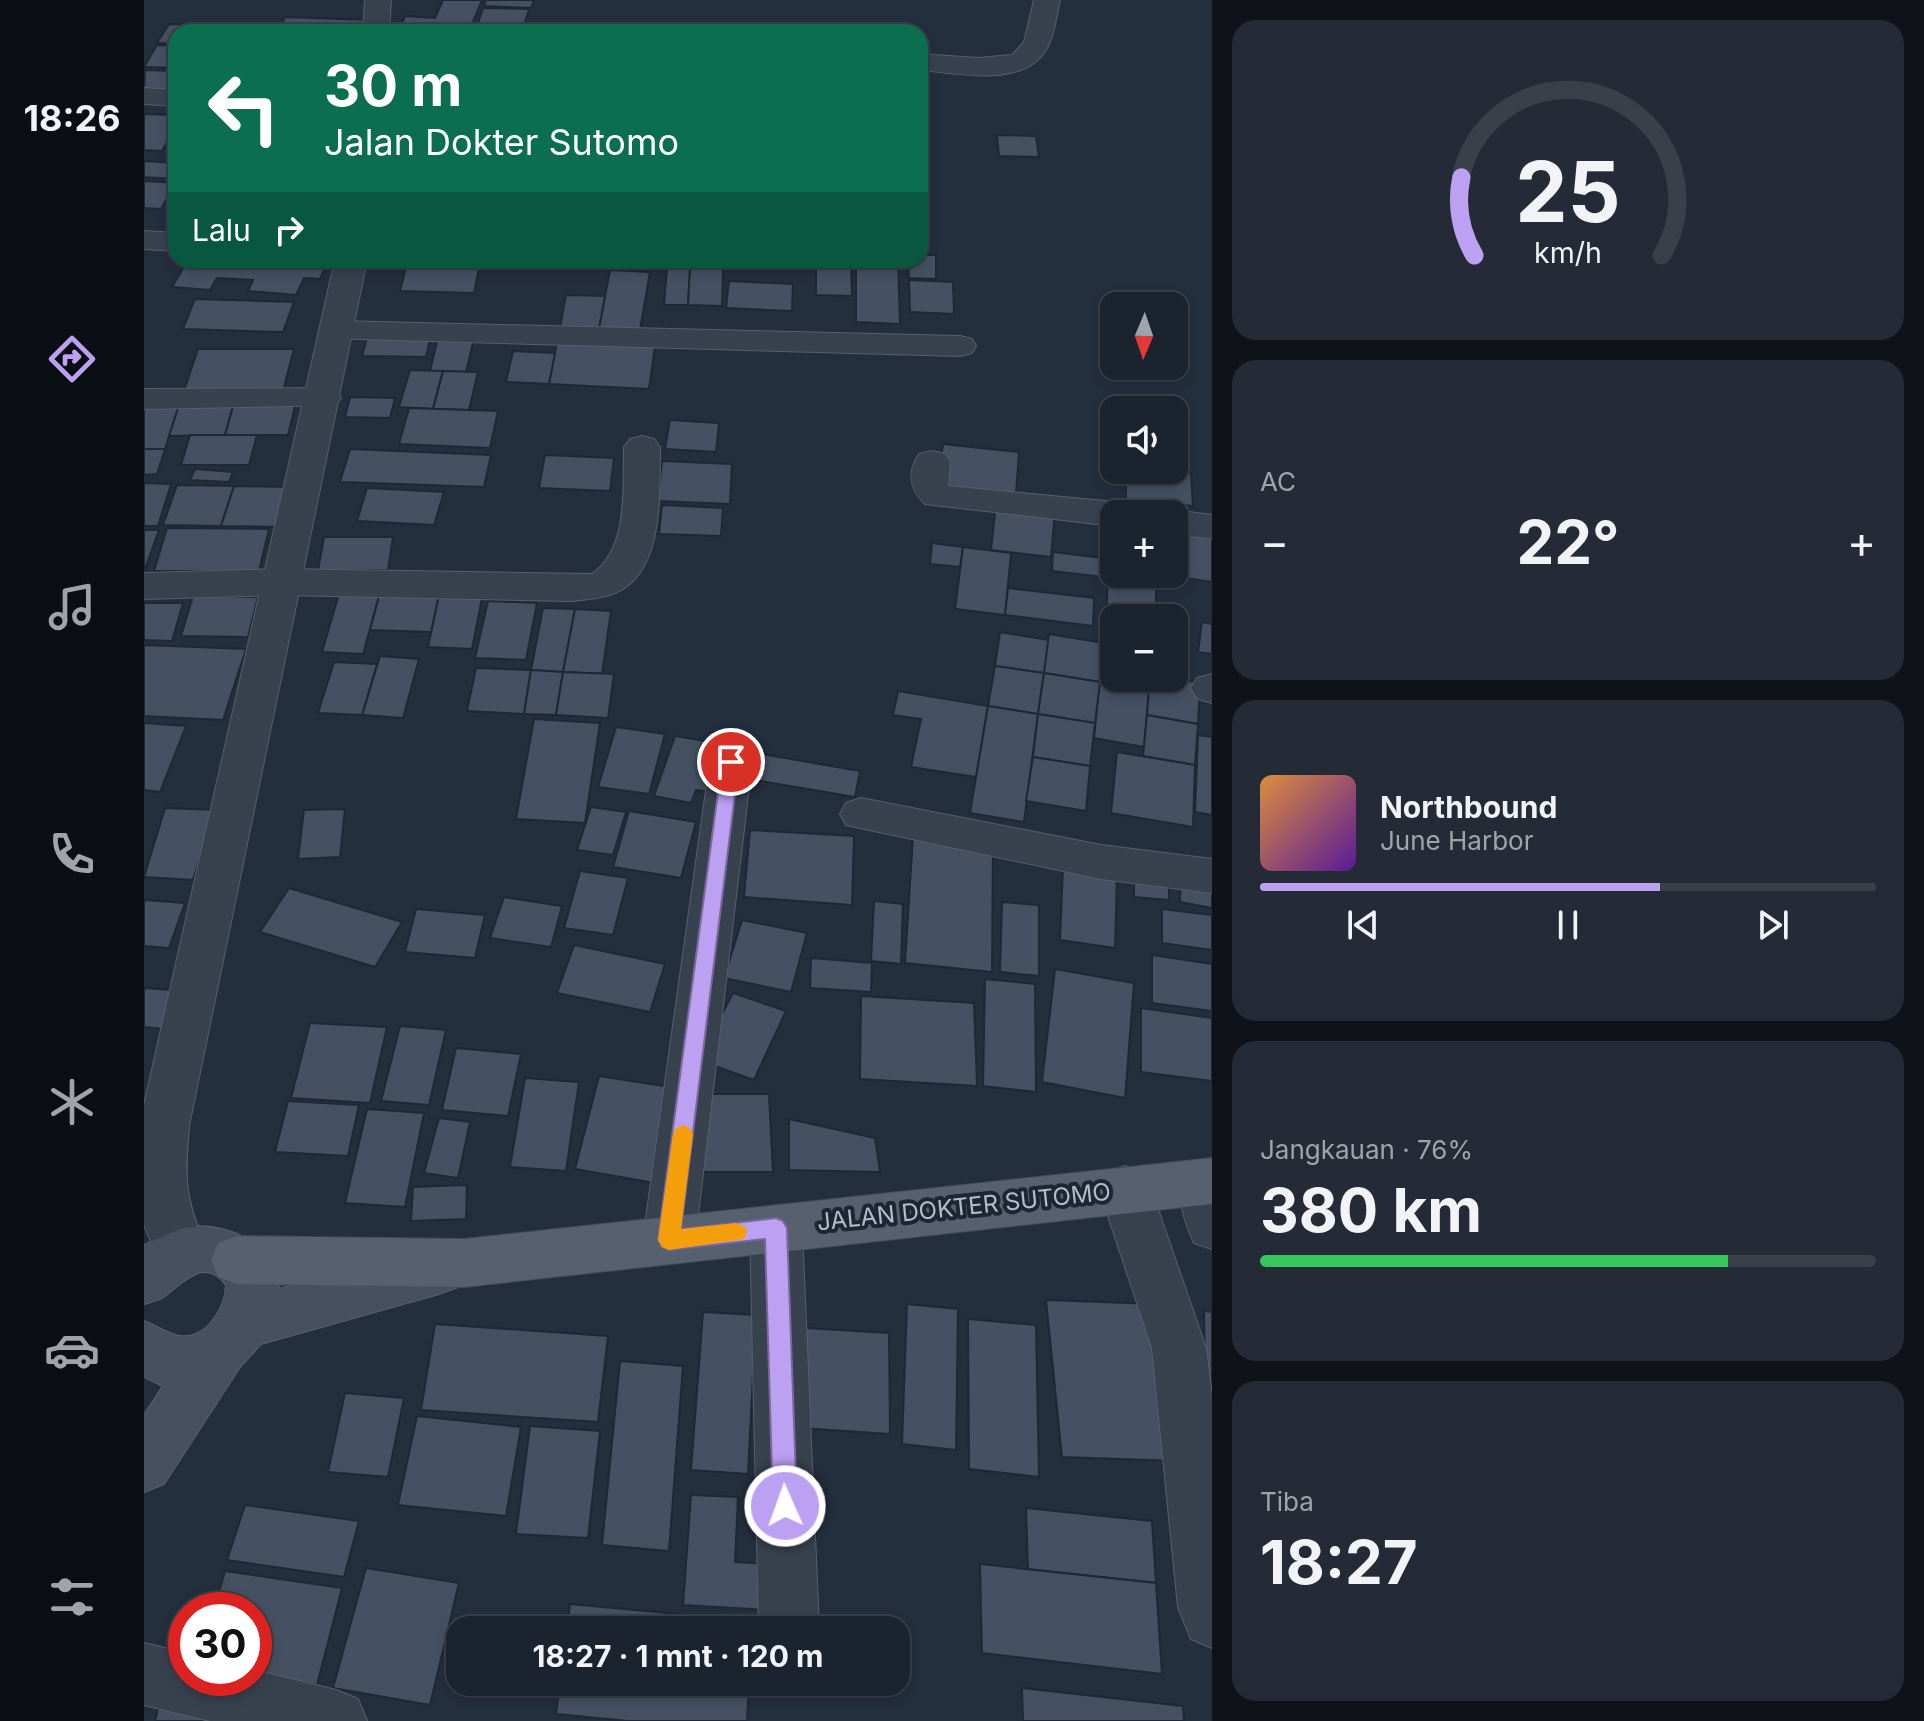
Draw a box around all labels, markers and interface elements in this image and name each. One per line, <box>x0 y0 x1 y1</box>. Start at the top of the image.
text: 30 m <box>324 52 462 120</box>
icon: left <box>192 56 296 160</box>
text: 18:26 <box>23 96 121 140</box>
text: Jalan Dokter Sutomo <box>324 120 679 164</box>
text: 25 <box>1515 141 1621 242</box>
icon: right <box>267 208 311 252</box>
text: Lalu <box>192 212 251 248</box>
text: km/h <box>1534 235 1602 270</box>
north arrow <box>1100 292 1188 380</box>
map controls <box>1100 292 1188 692</box>
icon: directions <box>44 331 100 387</box>
button: sound <box>1100 396 1188 484</box>
text: AC <box>1260 466 1296 497</box>
button: + <box>1100 500 1188 588</box>
text: 22° <box>1516 506 1620 578</box>
text: − <box>1260 515 1289 569</box>
text: + <box>1847 515 1876 569</box>
icon: music <box>44 579 100 635</box>
button: − <box>1100 604 1188 692</box>
pin <box>697 728 765 796</box>
icon: arrive <box>709 740 753 784</box>
text: Northbound <box>1380 789 1557 825</box>
text: June Harbor <box>1380 825 1533 856</box>
icon: phone <box>44 826 100 882</box>
icon: previous <box>1341 903 1385 947</box>
icon: pause <box>1546 903 1590 947</box>
icon: next <box>1751 903 1795 947</box>
icon: climate <box>44 1074 100 1130</box>
text: Jangkauan · 76% <box>1260 1134 1473 1165</box>
text: 380 km <box>1260 1174 1482 1246</box>
street label: JALAN DOKTER SUTOMO <box>816 1177 1112 1236</box>
icon: car <box>44 1322 100 1378</box>
position arrow <box>743 1464 827 1548</box>
text: Tiba <box>1260 1486 1314 1517</box>
text: 18:27 <box>1260 1526 1418 1598</box>
icon: filters <box>44 1569 100 1625</box>
speed limit sign: 30 <box>168 1592 272 1696</box>
text: 18:27 · 1 mnt · 120 m <box>533 1638 823 1674</box>

